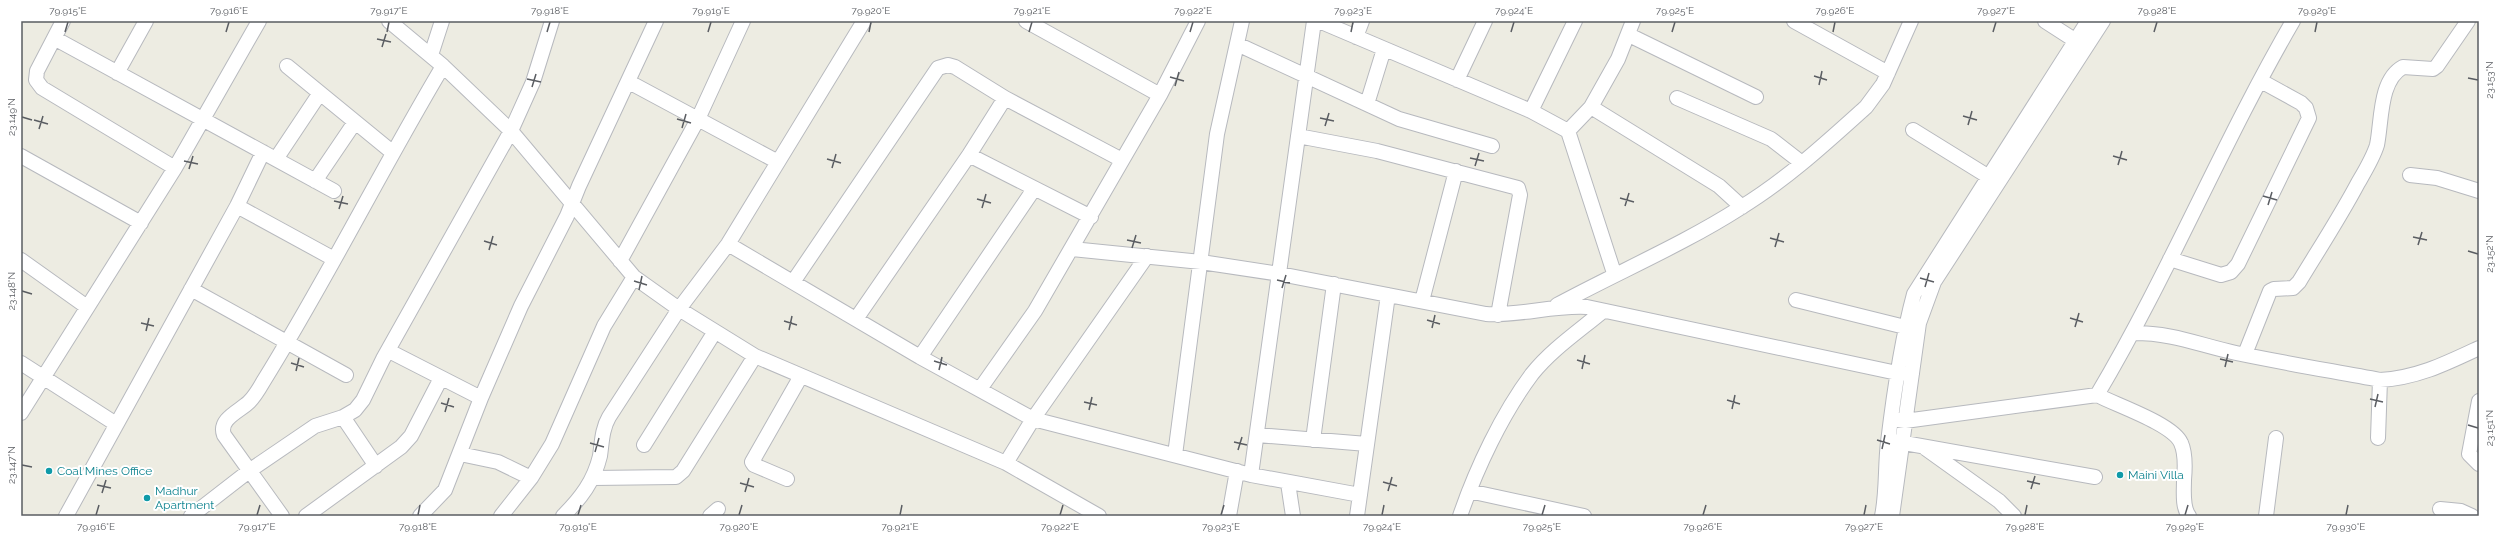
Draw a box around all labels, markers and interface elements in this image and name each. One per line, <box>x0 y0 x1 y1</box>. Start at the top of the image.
text: 79.915°E <box>49 5 87 16</box>
text: 79.916°E <box>210 5 248 16</box>
text: 79.917°E <box>370 5 408 16</box>
text: 79.918°E <box>531 5 569 16</box>
text: 79.919°E <box>692 5 730 16</box>
text: 79.920°E <box>852 5 890 16</box>
text: 79.921°E <box>1014 5 1050 16</box>
text: 79.922°E <box>1174 5 1212 16</box>
text: 79.923°E <box>1334 5 1372 16</box>
text: 79.924°E <box>1495 5 1533 16</box>
text: 79.925°E <box>1656 5 1694 16</box>
text: 79.926°E <box>1816 5 1854 16</box>
text: 79.927°E <box>1977 5 2015 16</box>
text: 79.928°E <box>2138 5 2176 16</box>
text: 79.929°E <box>2298 5 2336 16</box>
text: 23.153°N <box>2484 61 2495 99</box>
text: 23.149°N <box>6 98 17 136</box>
text: 23.152°N <box>2484 235 2495 273</box>
text: 23.148°N <box>6 272 17 310</box>
text: 23.151°N <box>2484 410 2495 446</box>
text: 23.147°N <box>6 446 17 484</box>
place label: Coal Mines Office <box>57 464 152 478</box>
marker: Coal Mines Office <box>44 466 54 476</box>
place label: Maini Villa <box>2128 468 2184 482</box>
marker: Maini Villa <box>2115 470 2125 480</box>
place label: Madhur Apartment <box>155 484 214 512</box>
marker: Madhur Apartment <box>142 493 152 503</box>
text: 79.916°E <box>77 521 115 532</box>
text: 79.917°E <box>238 521 276 532</box>
text: 79.918°E <box>399 521 437 532</box>
text: 79.919°E <box>559 521 597 532</box>
text: 79.920°E <box>720 521 758 532</box>
text: 79.921°E <box>882 521 918 532</box>
text: 79.922°E <box>1041 521 1079 532</box>
text: 79.923°E <box>1202 521 1240 532</box>
text: 79.924°E <box>1363 521 1401 532</box>
text: 79.925°E <box>1523 521 1561 532</box>
text: 79.926°E <box>1684 521 1722 532</box>
text: 79.927°E <box>1845 521 1883 532</box>
text: 79.928°E <box>2006 521 2044 532</box>
text: 79.929°E <box>2166 521 2204 532</box>
text: 79.930°E <box>2327 521 2365 532</box>

